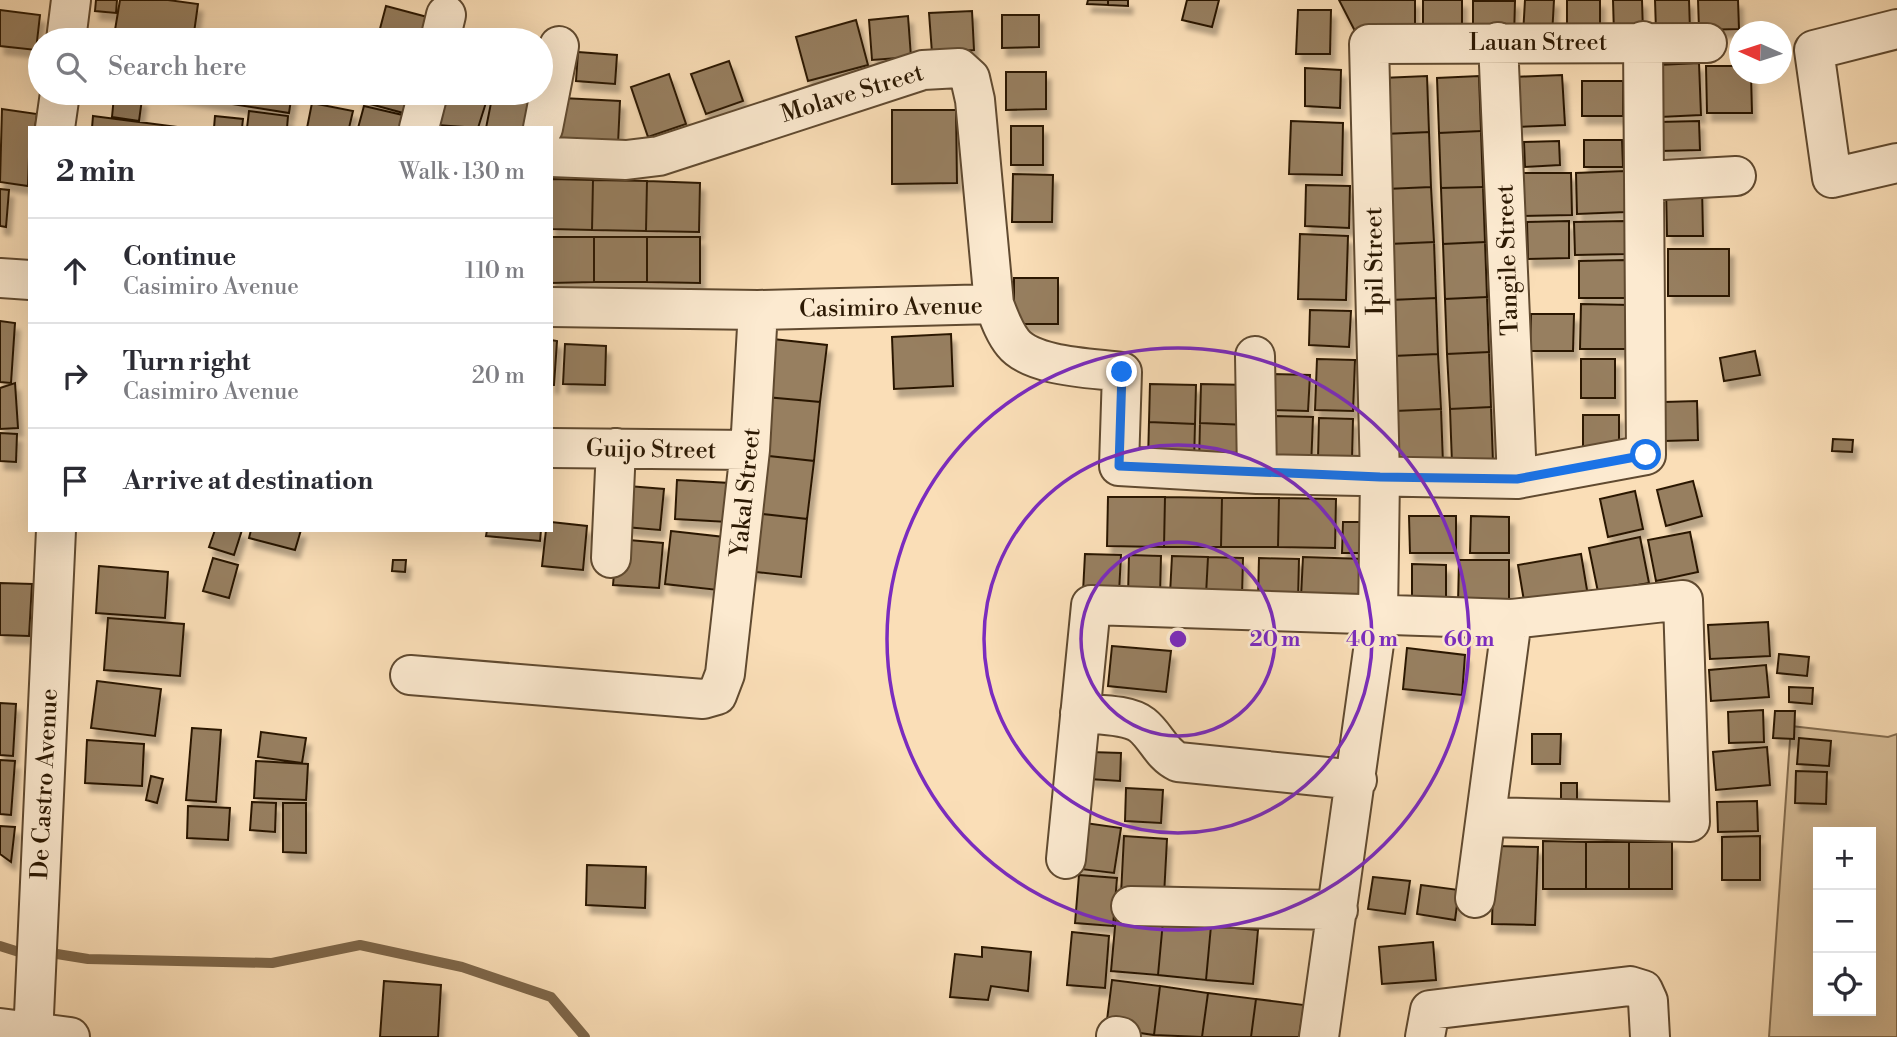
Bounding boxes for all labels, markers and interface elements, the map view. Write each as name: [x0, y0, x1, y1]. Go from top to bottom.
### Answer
north arrow: [1729, 21, 1792, 84]
search box: [28, 28, 553, 105]
street label: Lauan Street: [1469, 28, 1608, 58]
icon: search: [52, 48, 90, 86]
text: Search here: [108, 51, 247, 83]
street label: Molave Street: [777, 58, 928, 130]
text: 2 min: [56, 153, 135, 191]
text: Walk · 130 m: [399, 158, 525, 186]
street label: Tangile Street: [1490, 183, 1526, 336]
street label: Ipil Street: [1359, 206, 1391, 315]
text: Continue: [123, 241, 236, 273]
icon: ahead: [56, 252, 94, 290]
text: 110 m: [465, 257, 525, 285]
text: Casimiro Avenue: [123, 273, 299, 301]
street label: Casimiro Avenue: [799, 291, 983, 325]
text: Turn right: [123, 346, 251, 378]
route end: [1106, 356, 1137, 387]
icon: right: [56, 357, 94, 395]
text: 20 m: [472, 362, 525, 390]
text: Casimiro Avenue: [123, 378, 299, 406]
street label: Yakal Street: [724, 426, 768, 560]
street label: Guijo Street: [586, 434, 717, 466]
route start: [1630, 439, 1661, 470]
icon: arrive: [56, 462, 94, 500]
text: Arrive at destination: [123, 465, 373, 497]
centre of rings: [1166, 627, 1190, 651]
text: 20 m: [1250, 627, 1300, 653]
text: 40 m: [1346, 627, 1398, 653]
text: 60 m: [1444, 627, 1494, 653]
street label: De Castro Avenue: [25, 688, 65, 880]
map controls: [1813, 827, 1876, 1016]
button: +: [1813, 827, 1876, 890]
button: −: [1813, 890, 1876, 953]
button: locate: [1813, 953, 1876, 1016]

